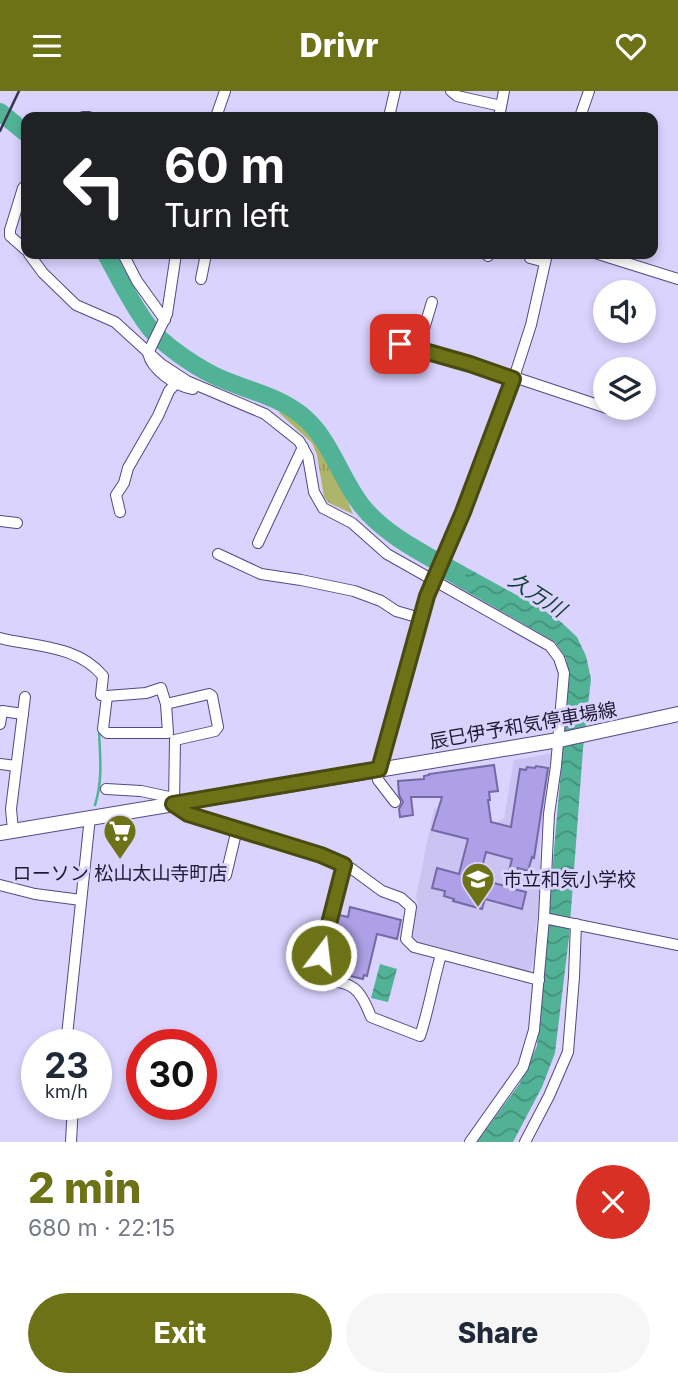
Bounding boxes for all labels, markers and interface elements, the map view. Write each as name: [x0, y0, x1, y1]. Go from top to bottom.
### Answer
text: Drivr: [300, 26, 378, 65]
icon: menu: [28, 27, 66, 65]
icon: heart: [612, 27, 650, 65]
text: 60 m: [164, 136, 285, 195]
icon: left: [49, 140, 140, 231]
text: Turn left: [164, 196, 289, 235]
map controls: [593, 280, 656, 420]
button: sound: [593, 280, 656, 343]
pin: [370, 314, 430, 374]
icon: arrive: [381, 325, 419, 363]
button: layers: [593, 357, 656, 420]
water label: 久万川: [504, 567, 572, 623]
street label: 辰巳伊予和気停車場線: [428, 698, 619, 753]
supermarket icon: ローソン 松山太山寺町店: [101, 812, 139, 861]
school or university icon: 市立和気小学校: [459, 860, 497, 909]
place label: ローソン 松山太山寺町店: [13, 862, 227, 885]
place label: 市立和気小学校: [503, 868, 636, 891]
position arrow: [284, 918, 358, 992]
speed limit sign: 30: [126, 1029, 217, 1120]
text: 23: [44, 1044, 89, 1086]
text: km/h: [45, 1081, 88, 1102]
text: 2 min: [28, 1162, 142, 1213]
button: close: [576, 1165, 650, 1239]
text: 680 m · 22:15: [28, 1214, 175, 1242]
button: Exit: [28, 1293, 332, 1373]
button: Share: [346, 1293, 650, 1373]

